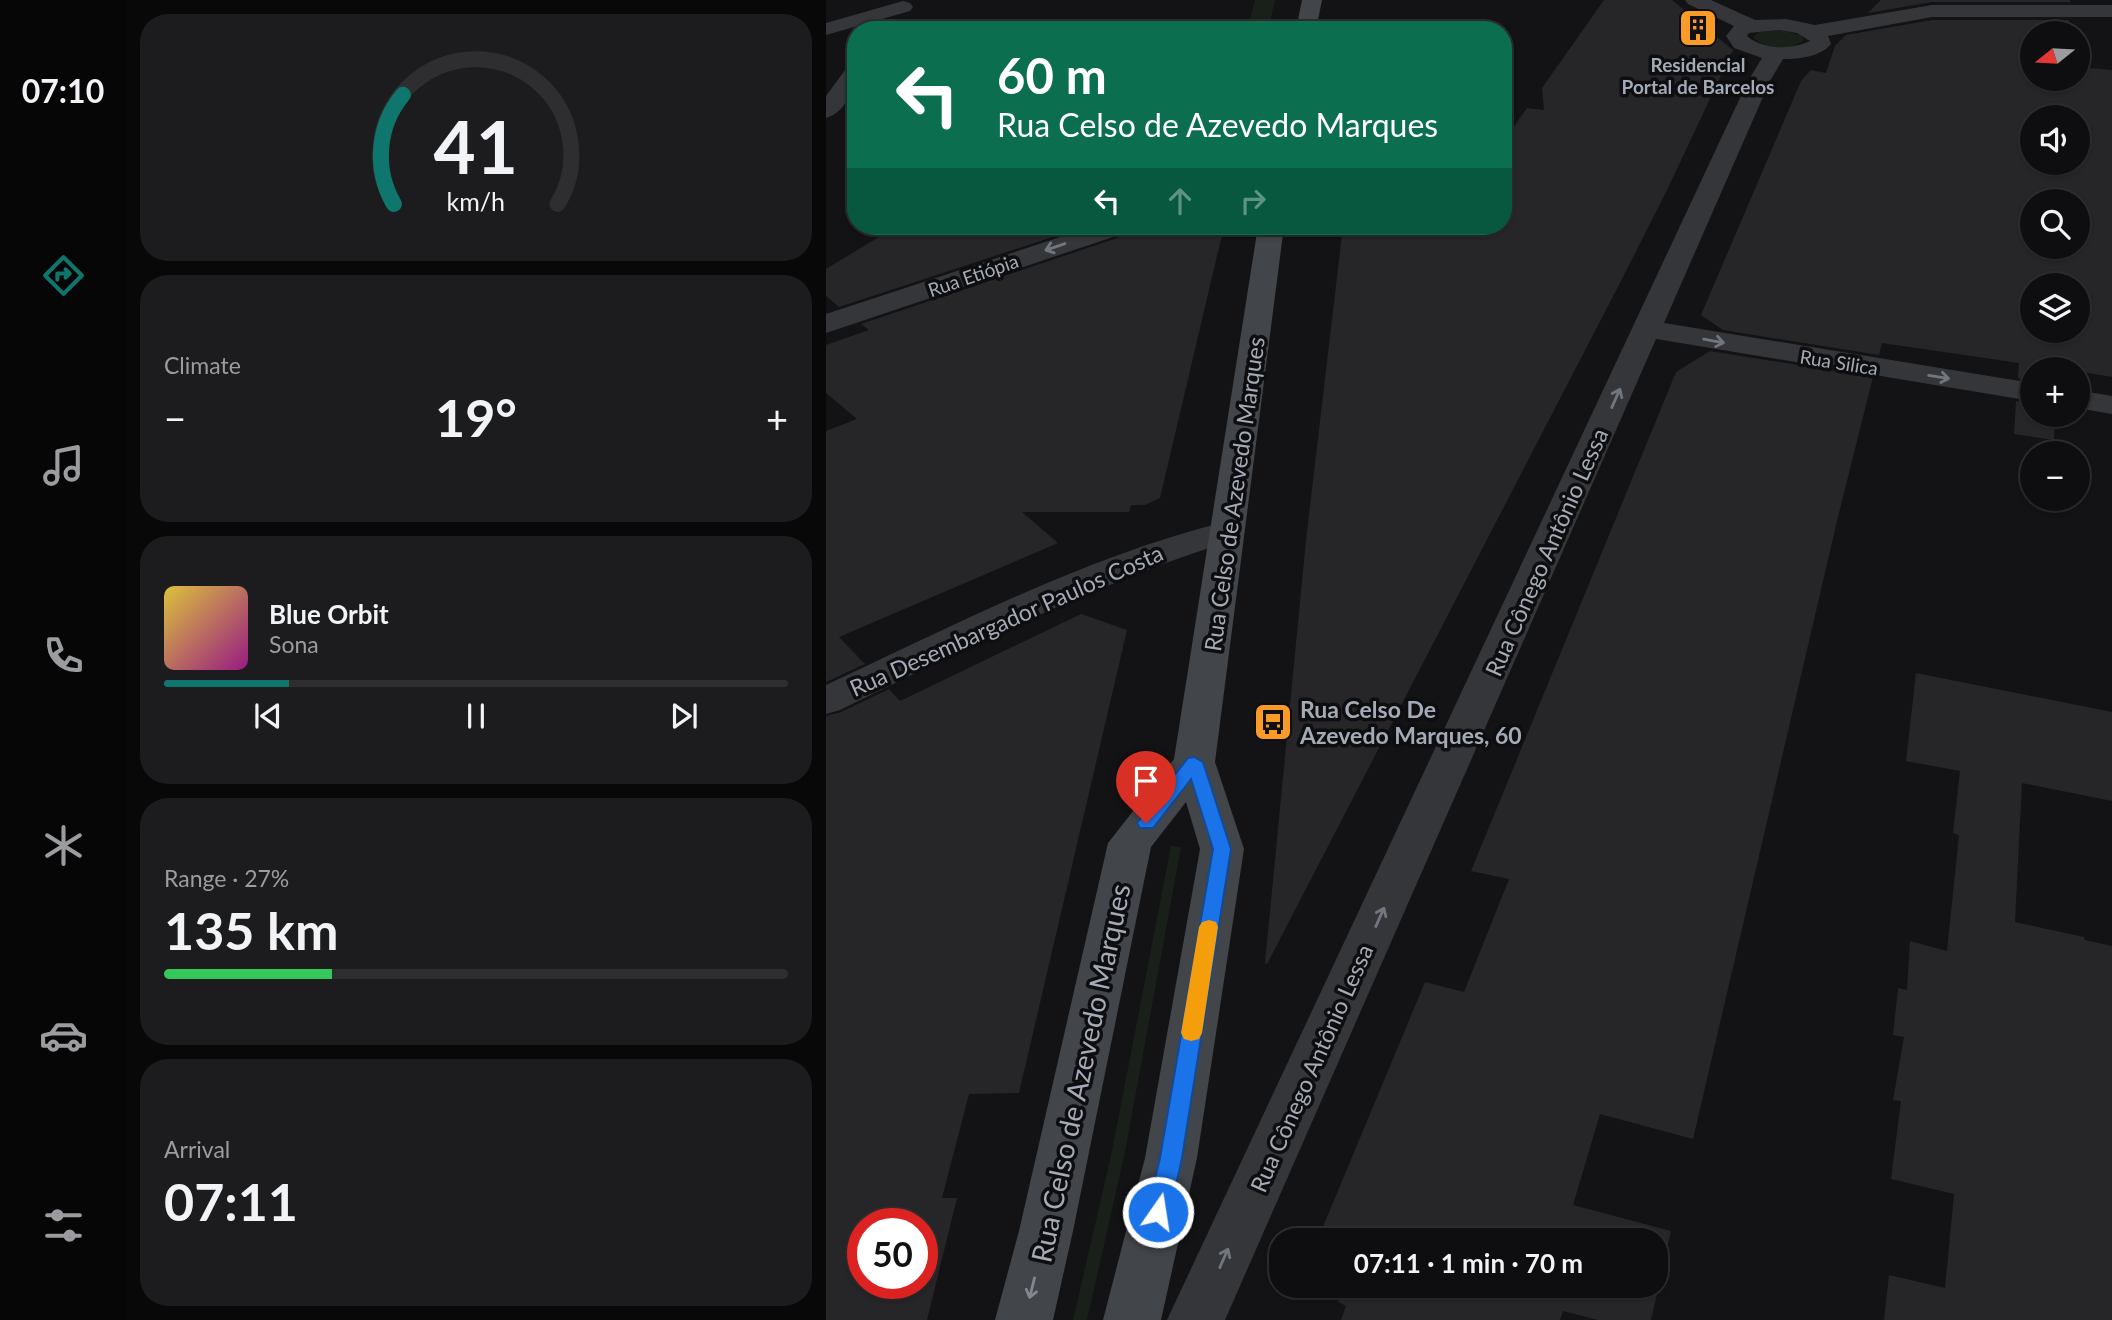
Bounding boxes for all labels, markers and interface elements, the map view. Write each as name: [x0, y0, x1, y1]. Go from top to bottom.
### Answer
building icon: Residencial Portal de Barcelos: [1677, 7, 1719, 49]
north arrow: [2020, 21, 2090, 91]
map controls: [2020, 21, 2090, 511]
text: 60 m: [997, 46, 1107, 104]
icon: left: [882, 49, 973, 140]
place label: Residencial Portal de Barcelos: [1622, 53, 1774, 98]
text: 07:10: [22, 71, 104, 110]
text: 41: [434, 102, 518, 190]
text: Rua Celso de Azevedo Marques: [997, 105, 1438, 144]
button: sound: [2020, 105, 2090, 175]
icon: left: [1088, 182, 1126, 220]
icon: ahead: [1161, 182, 1199, 220]
icon: right: [1234, 182, 1272, 220]
text: km/h: [447, 185, 505, 215]
button: search: [2020, 189, 2090, 259]
one-way arrow: [1044, 242, 1066, 255]
street label: Rua Etiópia: [925, 249, 1021, 301]
icon: directions: [39, 251, 88, 300]
button: layers: [2020, 273, 2090, 343]
street label: Rua Celso de Azevedo Marques: [1198, 335, 1270, 653]
one-way arrow: [1702, 335, 1725, 348]
street label: Rua Silica: [1798, 344, 1880, 380]
text: Climate: [164, 351, 241, 379]
button: +: [2020, 357, 2090, 427]
one-way arrow: [1927, 371, 1950, 384]
text: 19°: [435, 386, 517, 448]
one-way arrow: [1610, 388, 1623, 409]
text: −: [164, 395, 186, 441]
text: +: [766, 395, 788, 441]
street label: Rua Cônego Antônio Lessa: [1479, 424, 1613, 680]
icon: music: [39, 441, 88, 490]
button: −: [2020, 441, 2090, 511]
street label: Rua Desembargador Paulos Costa: [845, 538, 1167, 702]
text: Blue Orbit: [269, 598, 389, 630]
text: Sona: [269, 630, 319, 658]
icon: phone: [39, 631, 88, 680]
place label: Rua Celso De Azevedo Marques, 60: [1299, 695, 1522, 749]
icon: previous: [249, 697, 287, 735]
icon: pause: [457, 697, 495, 735]
icon: next: [665, 697, 703, 735]
bus stop icon: Rua Celso De Azevedo Marques, 60: [1252, 701, 1294, 743]
pin: [1116, 751, 1176, 823]
icon: arrive: [1127, 762, 1165, 800]
icon: climate: [39, 821, 88, 870]
text: Range · 27%: [164, 864, 289, 892]
street label: Rua Celso de Azevedo Marques: [1023, 881, 1137, 1265]
text: 135 km: [164, 899, 338, 961]
one-way arrow: [1373, 907, 1387, 928]
street label: Rua Cônego Antônio Lessa: [1244, 940, 1378, 1196]
icon: car: [39, 1011, 88, 1060]
text: Arrival: [164, 1135, 230, 1163]
text: 07:11: [164, 1170, 298, 1232]
position arrow: [1121, 1175, 1195, 1249]
icon: filters: [39, 1201, 88, 1250]
speed limit sign: 50: [847, 1208, 938, 1299]
text: 07:11 · 1 min · 70 m: [1354, 1247, 1583, 1279]
one-way arrow: [1218, 1248, 1232, 1269]
one-way arrow: [1025, 1276, 1038, 1299]

